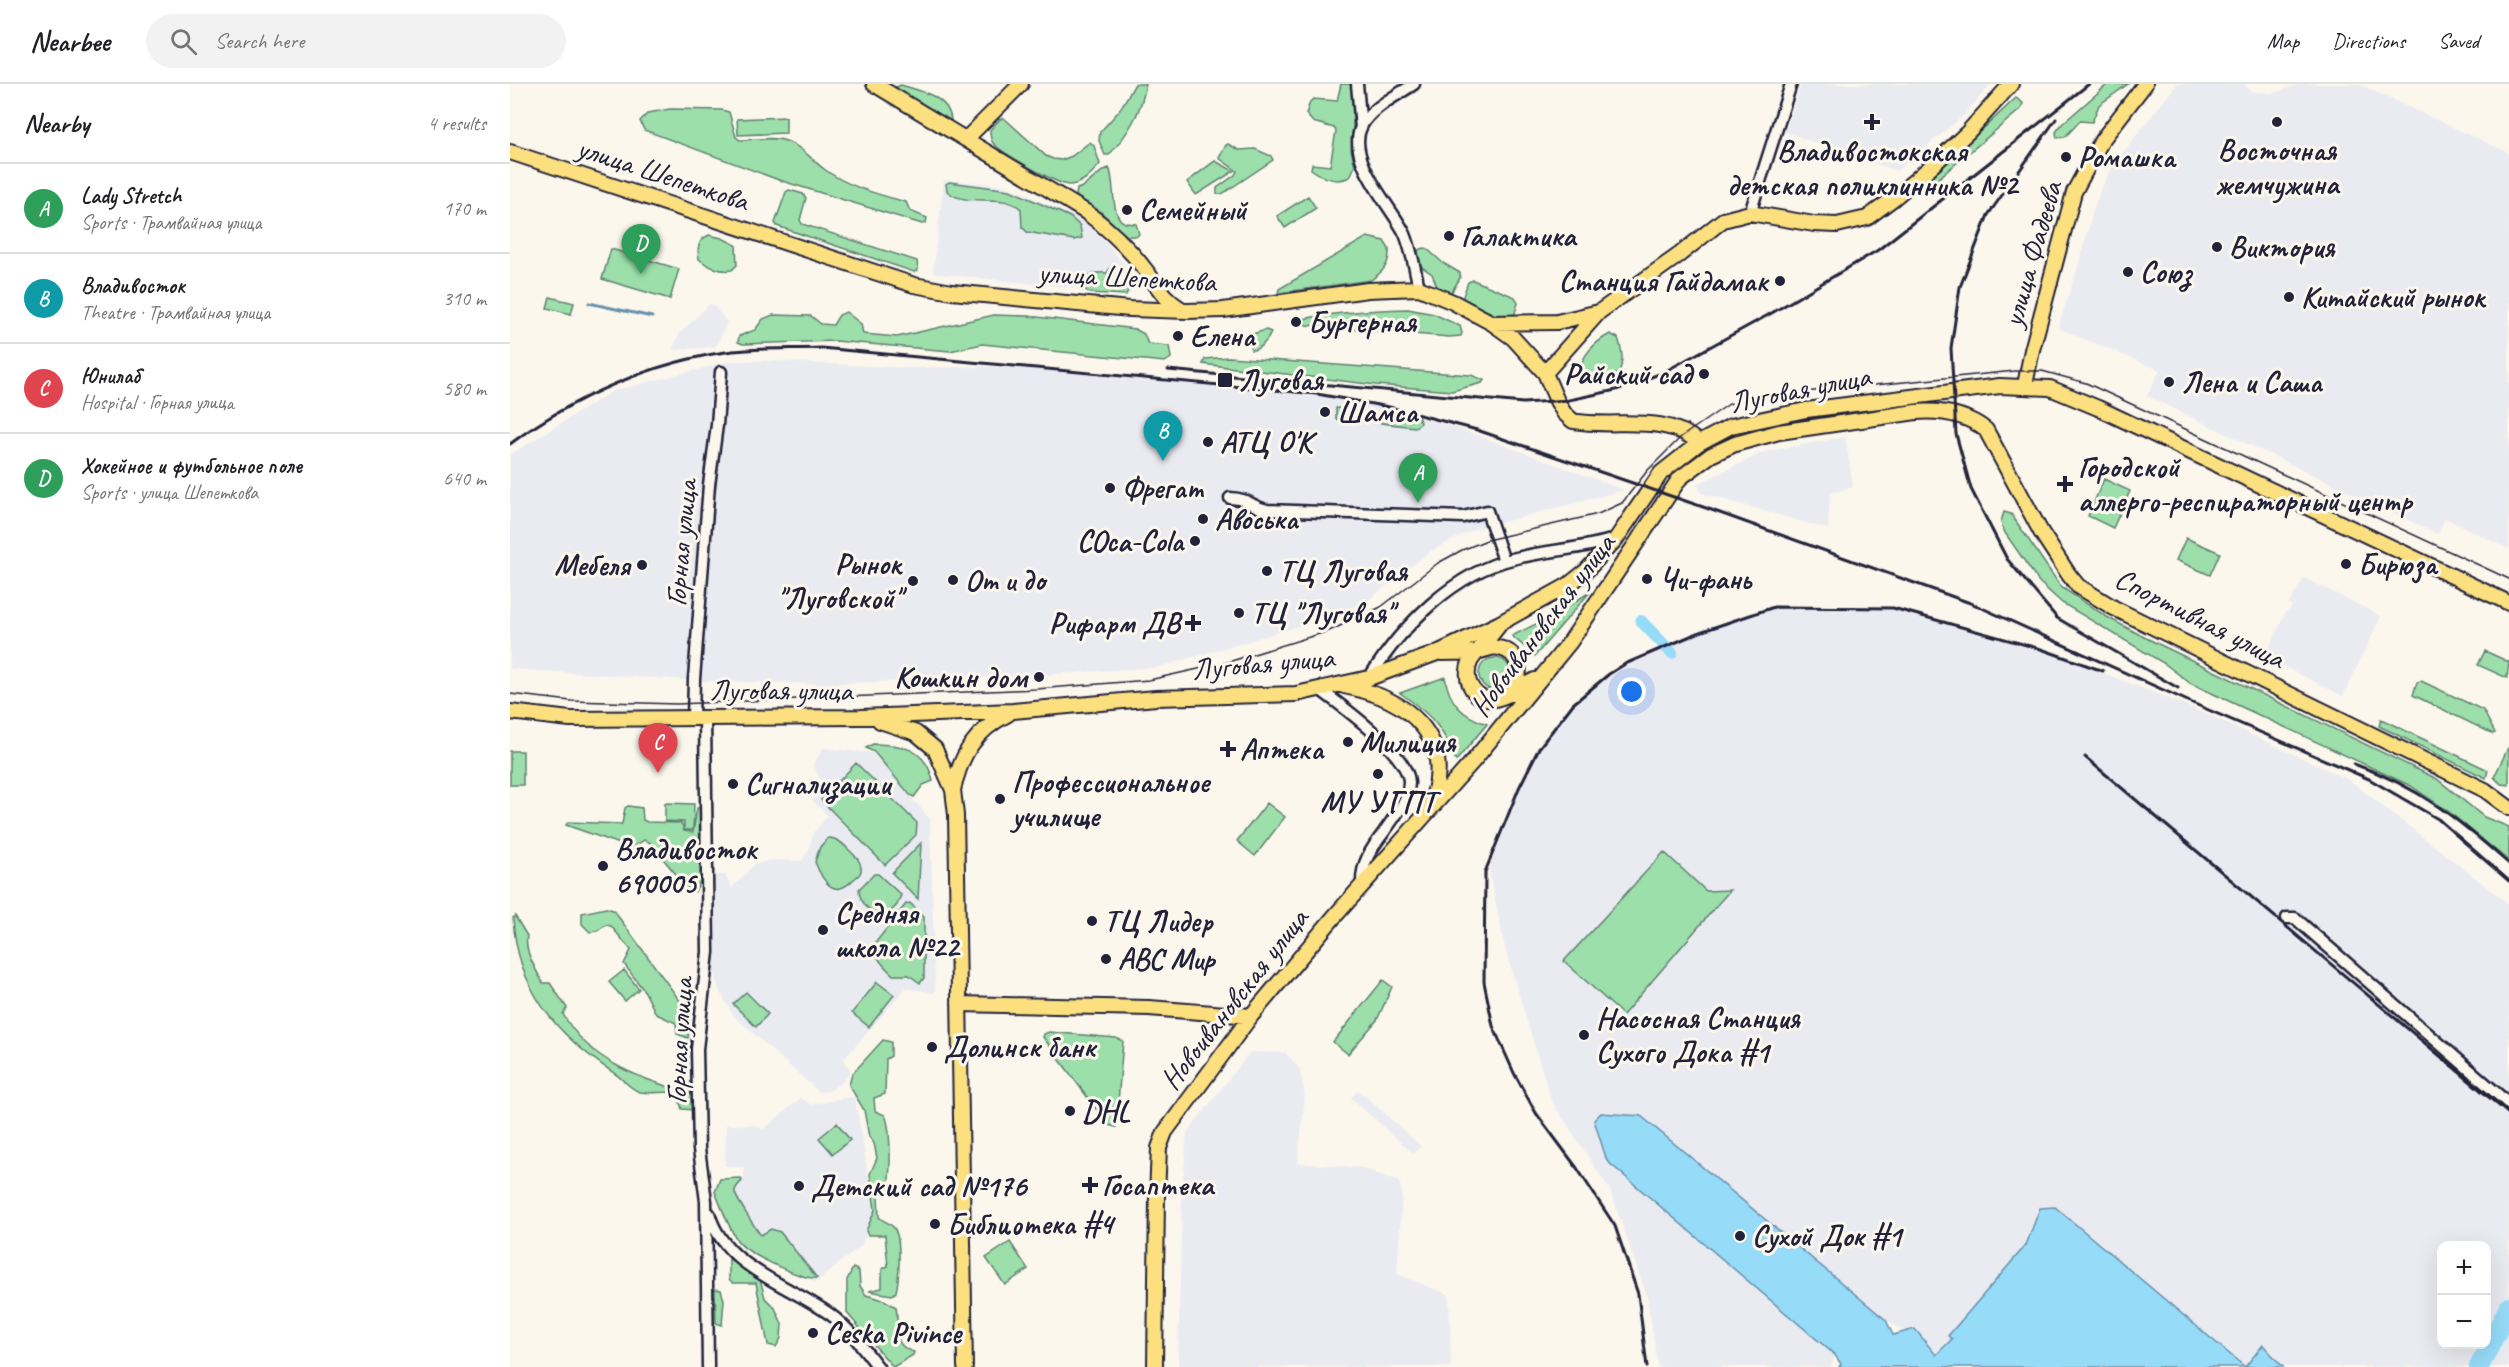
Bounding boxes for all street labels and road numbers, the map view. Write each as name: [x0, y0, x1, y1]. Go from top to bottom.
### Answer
street label: улица Шепеткова: [571, 128, 755, 220]
street label: улица Фадеева: [1993, 175, 2071, 333]
street label: улица Шепеткова: [1035, 253, 1219, 301]
street label: Луговая улица: [1726, 356, 1875, 421]
street label: Горная улица: [657, 475, 706, 608]
street label: Новоивановская улица: [1461, 524, 1624, 724]
street label: Спортивная улица: [2109, 559, 2293, 678]
street label: Луговая улица: [1190, 638, 1338, 688]
street label: Луговая улица: [710, 671, 854, 709]
street label: Новоивановская улица: [1151, 899, 1318, 1097]
street label: Горная улица: [657, 974, 701, 1105]

